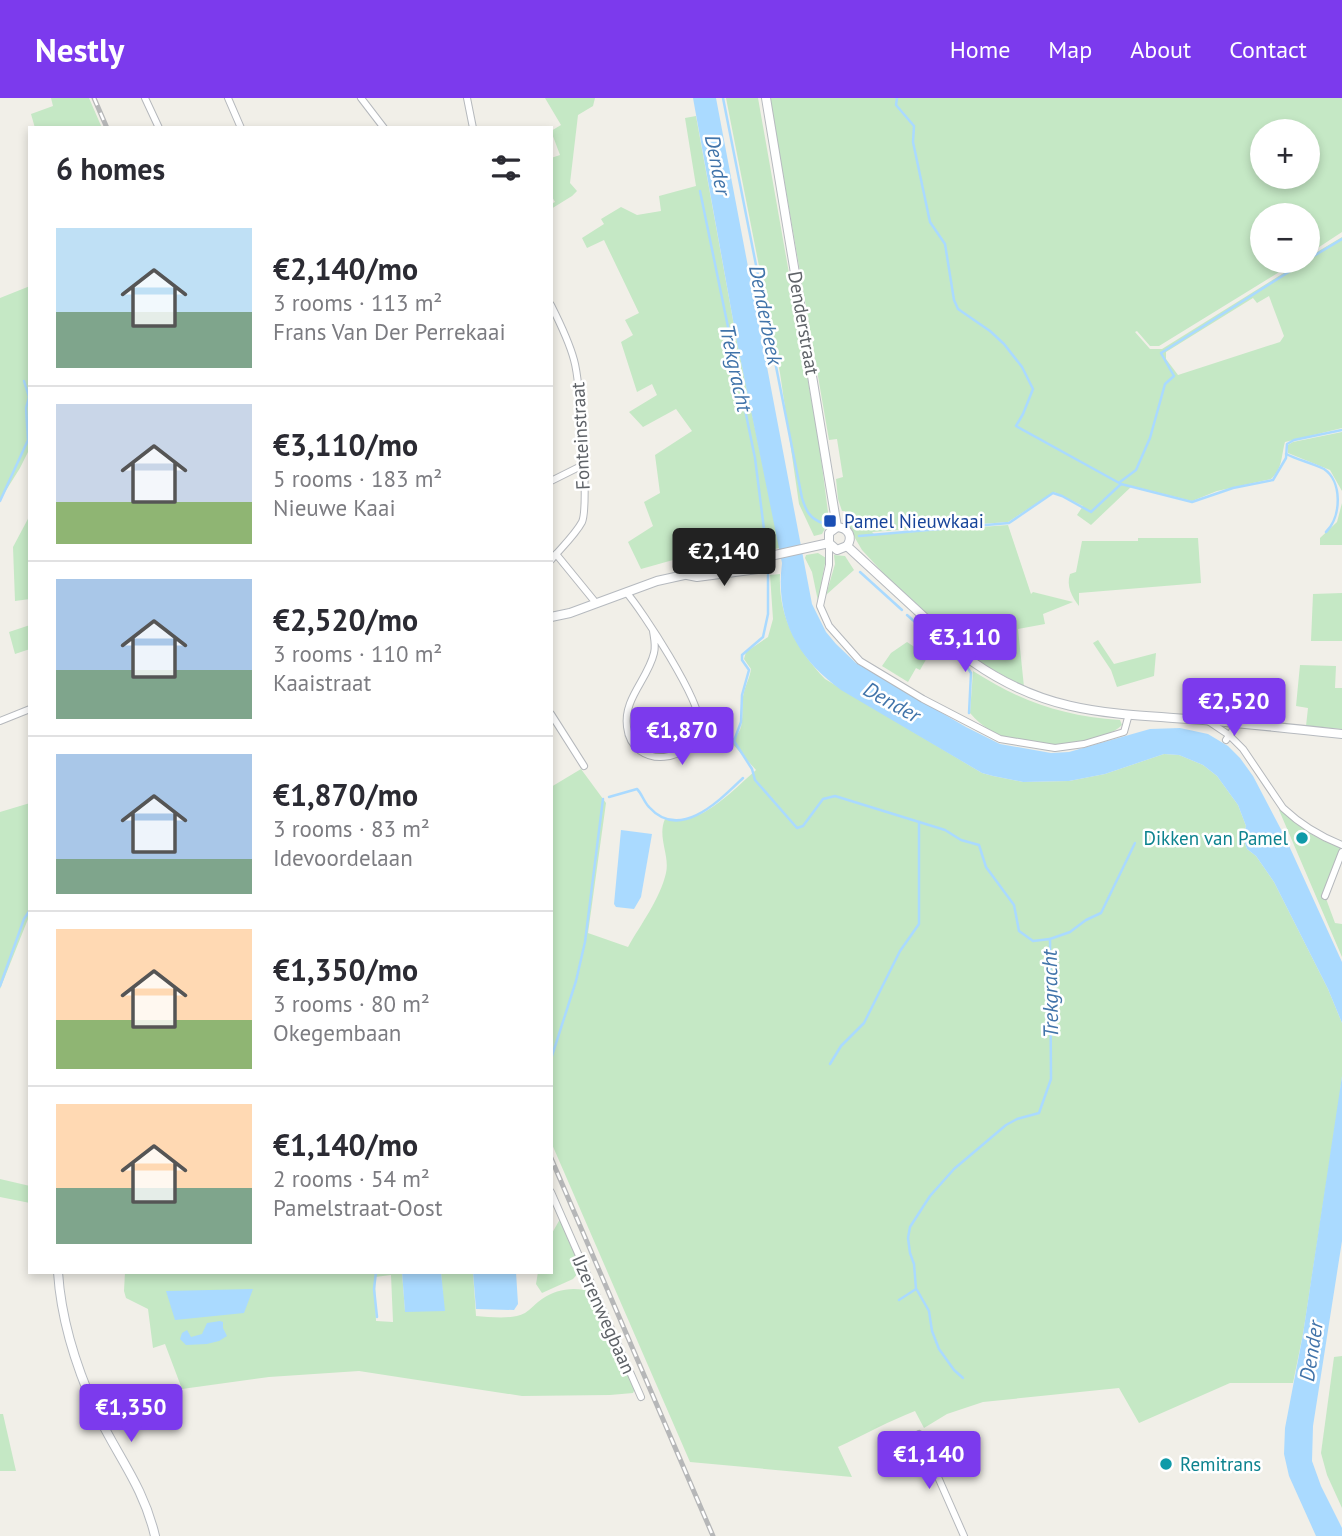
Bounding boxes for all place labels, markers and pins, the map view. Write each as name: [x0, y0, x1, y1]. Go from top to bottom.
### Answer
place label: Pamel Nieuwkaai: [844, 509, 984, 533]
marker: Pamel Nieuwkaai: [822, 513, 838, 529]
pin: €2,140: [667, 528, 781, 588]
pin: €3,110: [908, 614, 1022, 674]
pin: €2,520: [1177, 678, 1291, 738]
pin: €1,870: [625, 708, 739, 767]
place label: Dikken van Pamel: [1144, 826, 1288, 850]
marker: Dikken van Pamel: [1294, 830, 1310, 846]
pin: €1,350: [74, 1384, 188, 1444]
pin: €1,140: [872, 1432, 986, 1491]
place label: Remitrans: [1180, 1452, 1261, 1476]
marker: Remitrans: [1158, 1456, 1174, 1472]

